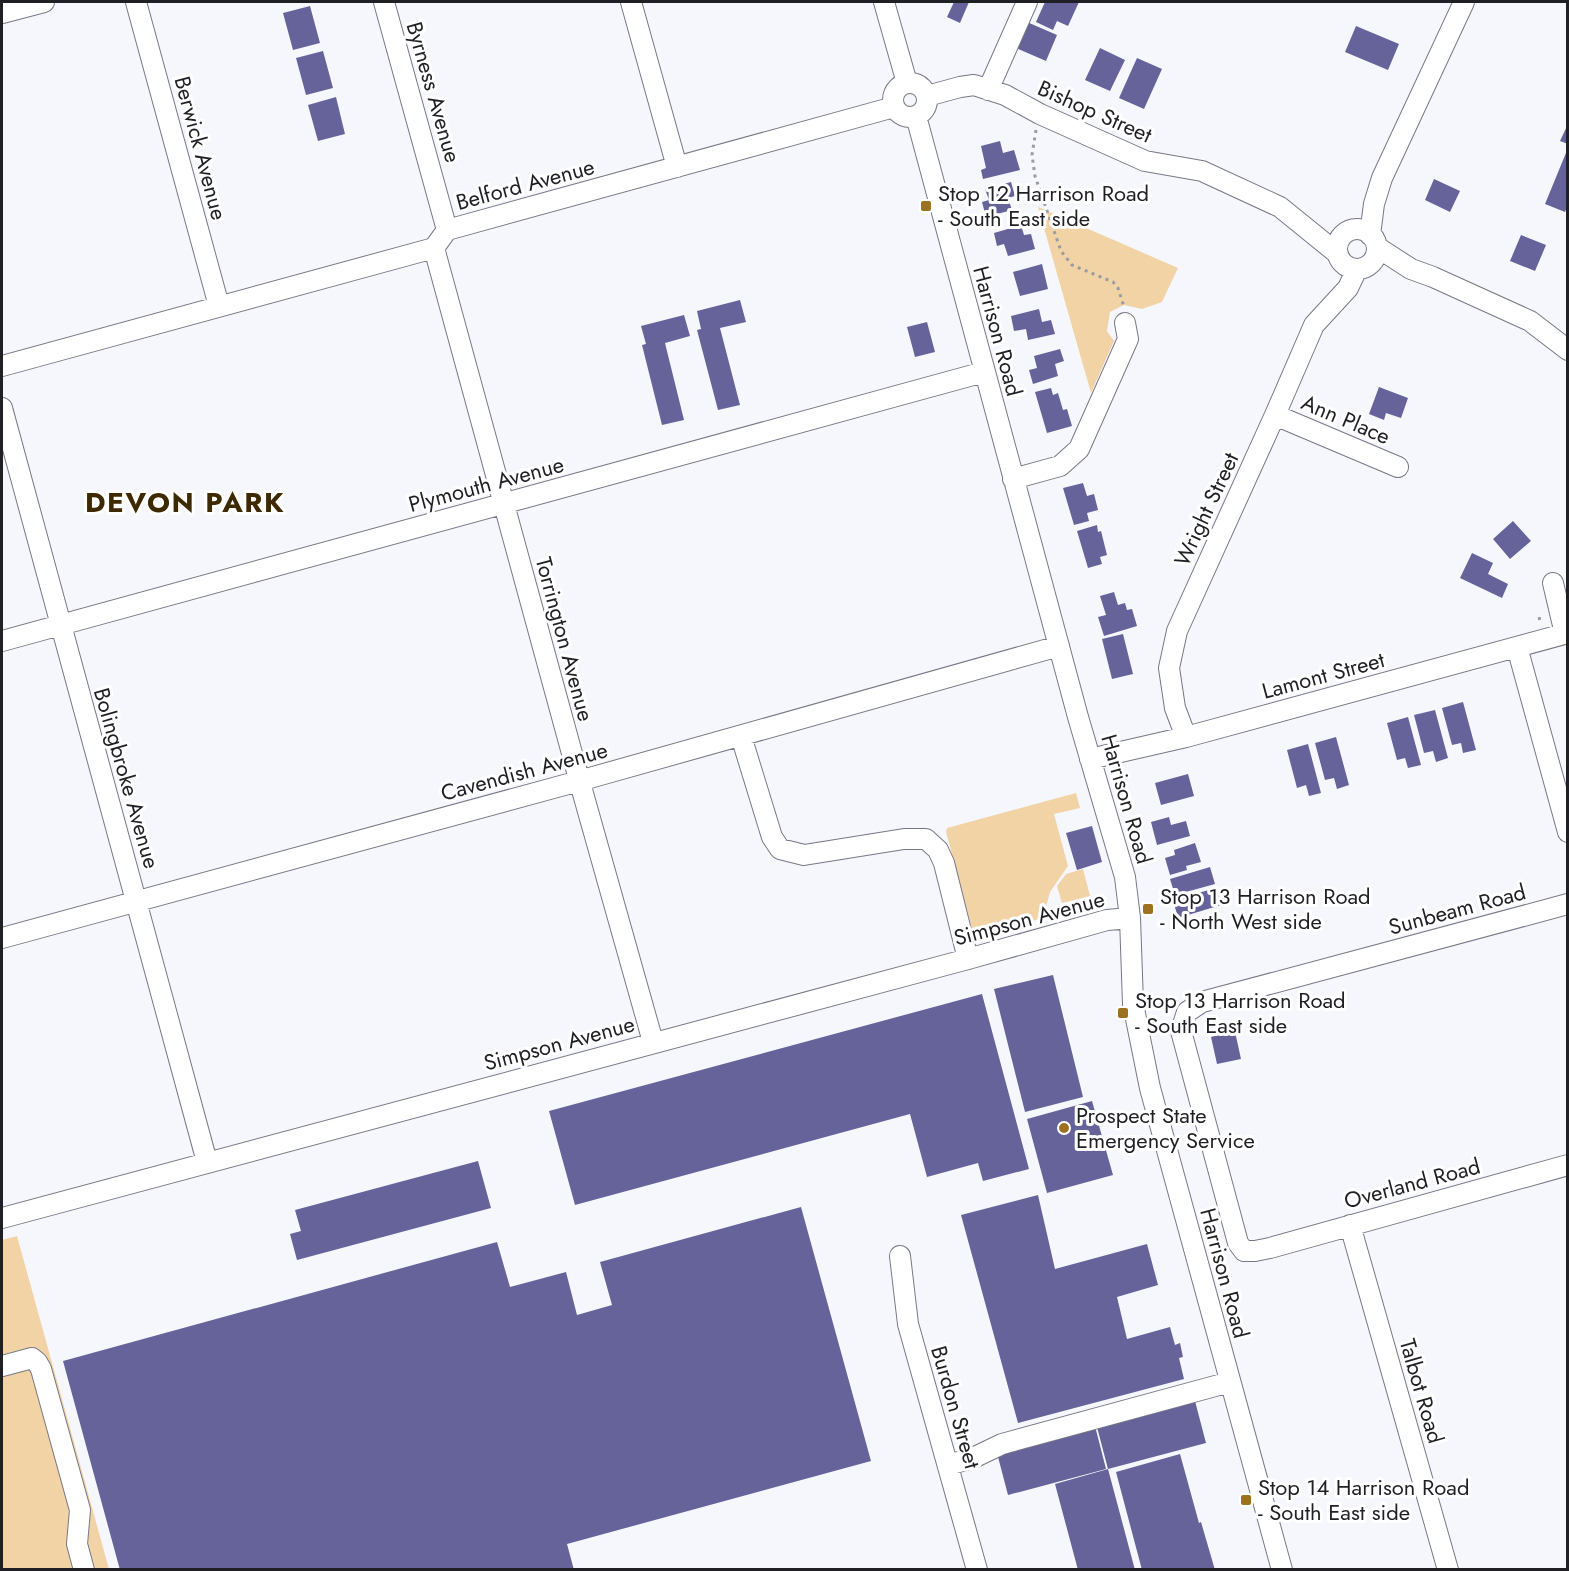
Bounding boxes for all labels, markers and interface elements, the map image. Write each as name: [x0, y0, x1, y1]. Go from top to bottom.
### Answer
street label: Byrness Avenue: [399, 18, 469, 166]
street label: Berwick Avenue: [166, 72, 236, 224]
street label: Bishop Street: [1033, 72, 1158, 151]
street label: Belford Avenue: [452, 150, 598, 218]
place label: Stop 12 Harrison Road - South East side: [938, 177, 1149, 234]
marker: Stop 12 Harrison Road - South East side: [919, 199, 933, 213]
street label: Harrison Road: [965, 262, 1031, 400]
street label: Ann Place: [1297, 386, 1395, 452]
street label: Wright Street: [1166, 446, 1247, 571]
street label: Plymouth Avenue: [405, 448, 567, 520]
district label: DEVON PARK: [85, 482, 285, 523]
street label: Torrington Avenue: [528, 553, 602, 725]
street label: Lamont Street: [1258, 643, 1388, 707]
street label: Bolingbroke Avenue: [86, 684, 168, 872]
street label: Harrison Road: [1093, 730, 1161, 868]
street label: Cavendish Avenue: [437, 733, 611, 809]
street label: Sunbeam Road: [1385, 875, 1529, 943]
place label: Stop 13 Harrison Road - North West side: [1160, 880, 1371, 937]
street label: Simpson Avenue: [950, 882, 1108, 954]
marker: Stop 13 Harrison Road - North West side: [1141, 902, 1155, 916]
place label: Stop 13 Harrison Road - South East side: [1135, 984, 1346, 1041]
marker: Stop 13 Harrison Road - South East side: [1116, 1006, 1130, 1020]
street label: Simpson Avenue: [480, 1007, 638, 1079]
place label: Prospect State Emergency Service: [1076, 1099, 1255, 1156]
marker: Prospect State Emergency Service: [1057, 1121, 1071, 1135]
street label: Overland Road: [1340, 1149, 1484, 1217]
street label: Harrison Road: [1192, 1204, 1258, 1342]
street label: Talbot Road: [1392, 1335, 1452, 1447]
street label: Burdon Street: [923, 1342, 989, 1473]
place label: Stop 14 Harrison Road - South East side: [1258, 1471, 1469, 1528]
marker: Stop 14 Harrison Road - South East side: [1239, 1493, 1253, 1507]

